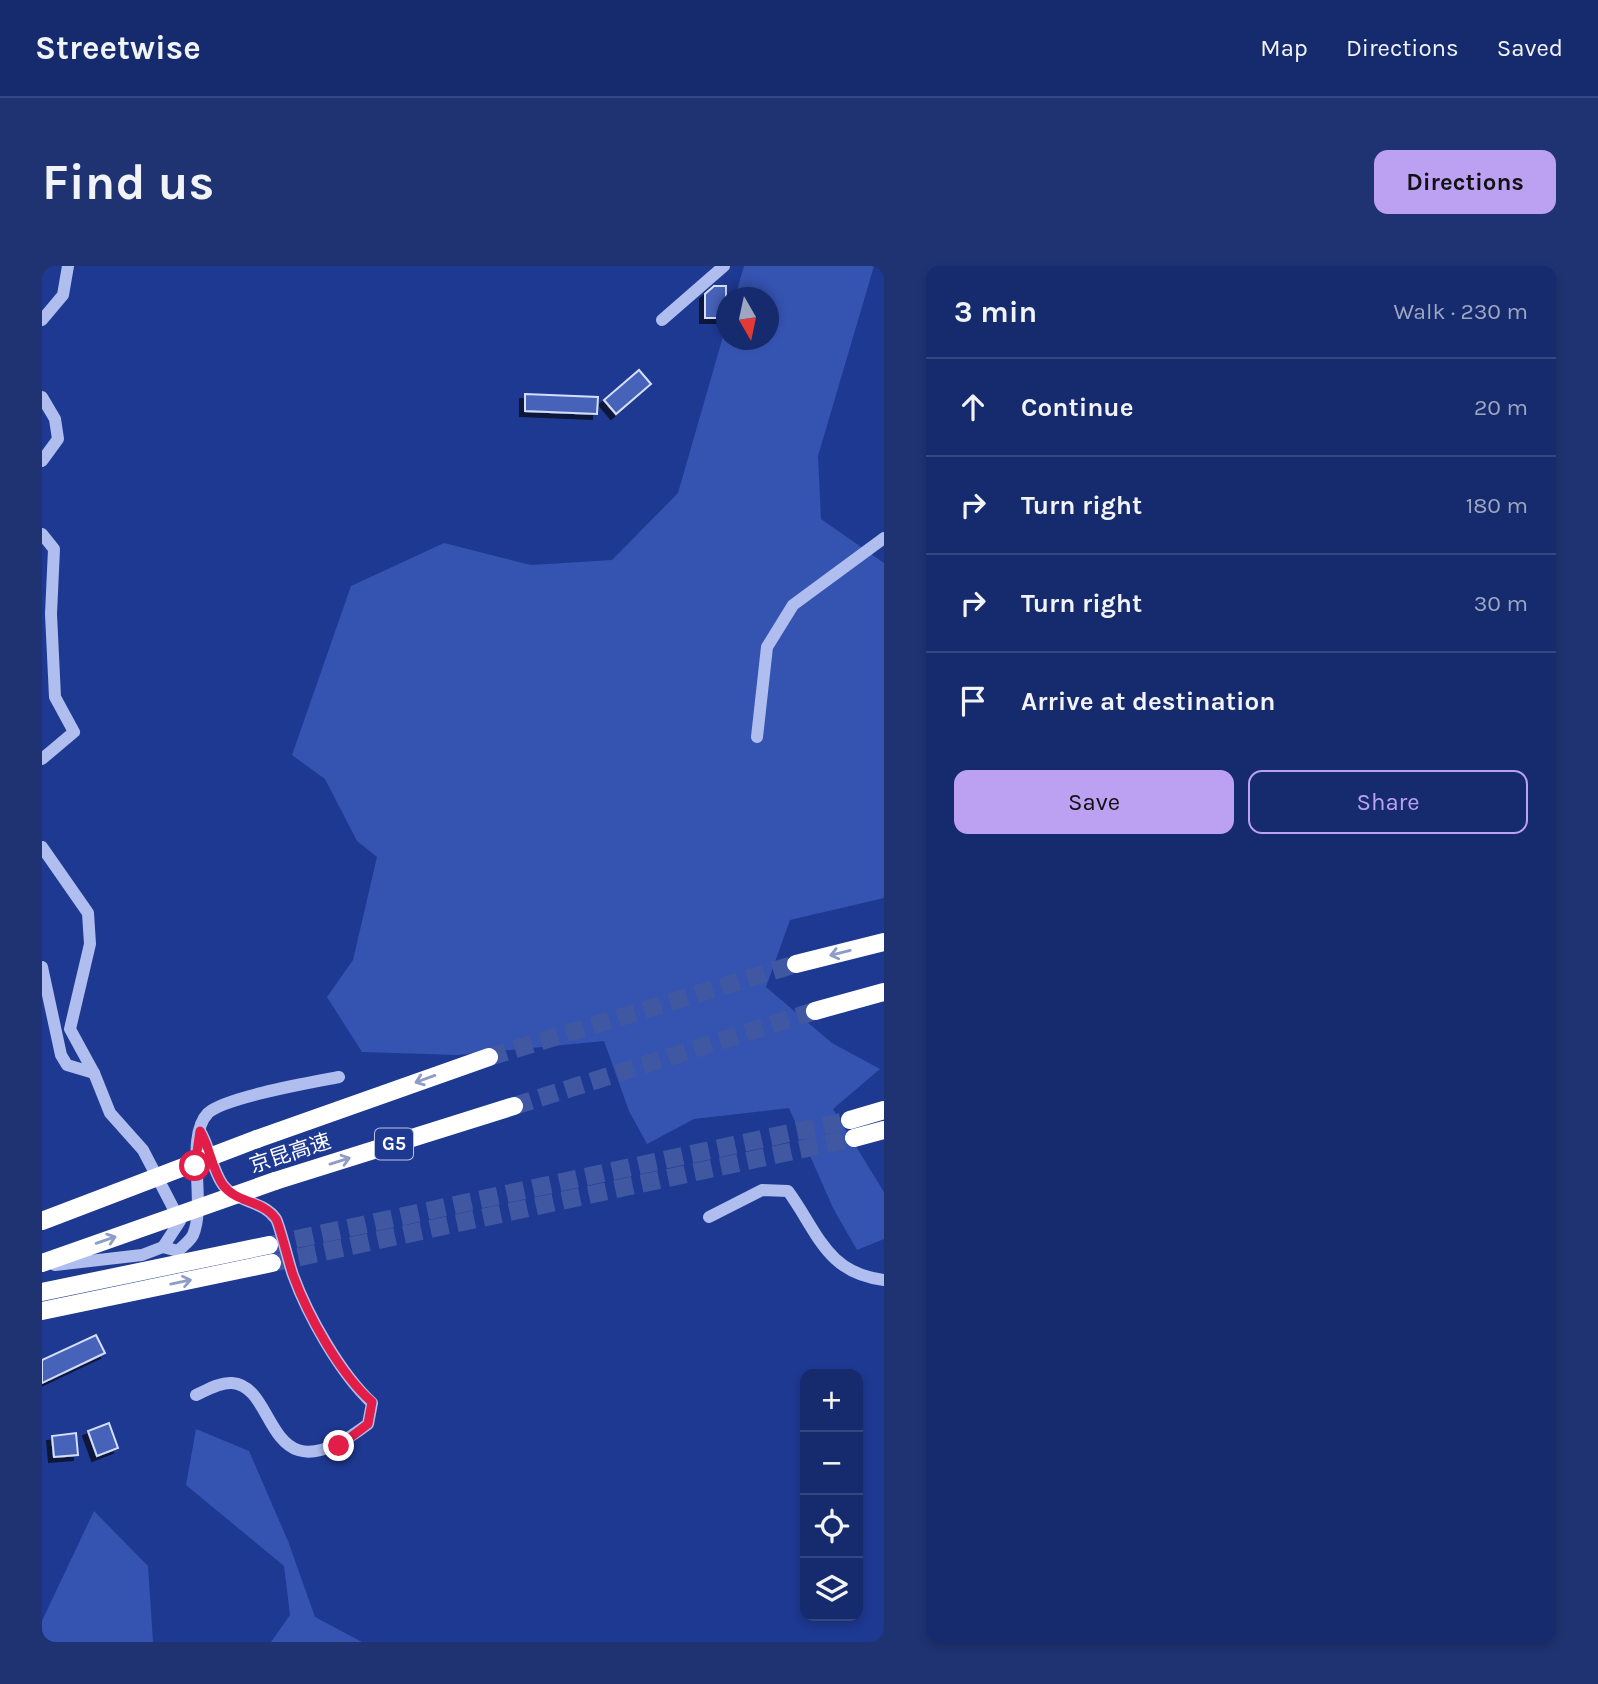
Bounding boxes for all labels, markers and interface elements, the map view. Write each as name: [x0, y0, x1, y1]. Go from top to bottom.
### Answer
text: Streetwise: [35, 29, 201, 67]
text: Map: [1260, 34, 1308, 62]
text: Directions: [1346, 34, 1459, 62]
text: Saved: [1497, 34, 1563, 62]
button: Directions: [1374, 150, 1556, 214]
text: Find us: [42, 154, 214, 211]
north arrow: [716, 287, 779, 350]
text: 3 min: [954, 294, 1037, 330]
text: Walk · 230 m: [1394, 298, 1528, 325]
icon: ahead: [954, 388, 992, 426]
text: Continue: [1021, 392, 1133, 423]
text: 20 m: [1474, 394, 1528, 421]
icon: right: [954, 486, 992, 524]
text: Turn right: [1021, 490, 1142, 521]
text: 180 m: [1466, 492, 1528, 519]
icon: right: [954, 584, 992, 622]
text: Turn right: [1021, 588, 1142, 619]
text: 30 m: [1474, 590, 1528, 617]
icon: arrive: [954, 682, 992, 720]
text: Arrive at destination: [1021, 686, 1275, 717]
button: Save: [954, 770, 1234, 834]
button: Share: [1248, 770, 1528, 834]
one-way arrow: [829, 947, 852, 960]
one-way arrow: [414, 1074, 436, 1087]
road number: G5: [375, 1128, 413, 1160]
street label: 京昆高速: [246, 1129, 334, 1177]
route start: [179, 1150, 210, 1181]
one-way arrow: [328, 1153, 350, 1166]
one-way arrow: [95, 1233, 117, 1246]
one-way arrow: [169, 1275, 192, 1288]
map controls: [800, 1369, 863, 1621]
button: +: [800, 1369, 863, 1432]
route end: [323, 1430, 354, 1461]
button: −: [800, 1432, 863, 1495]
button: locate: [800, 1495, 863, 1558]
button: layers: [800, 1558, 863, 1621]

